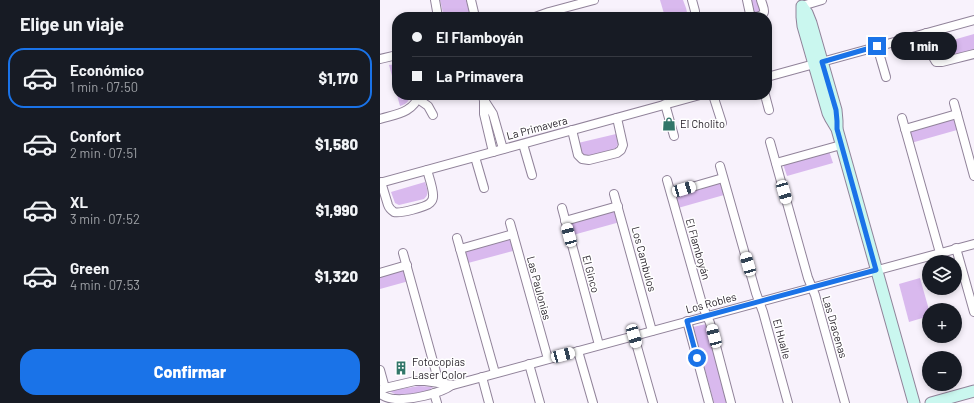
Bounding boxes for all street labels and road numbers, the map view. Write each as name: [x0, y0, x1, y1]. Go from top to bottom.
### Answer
street label: La Primavera: [505, 113, 569, 142]
street label: El Flamboyán: [684, 217, 713, 281]
street label: Los Cambulos: [630, 225, 659, 293]
street label: El Ginco: [580, 254, 603, 294]
street label: Las Paulonias: [525, 255, 554, 321]
street label: Los Robles: [684, 290, 738, 316]
street label: Las Dracenas: [820, 294, 851, 359]
street label: El Hualle: [771, 317, 794, 360]

